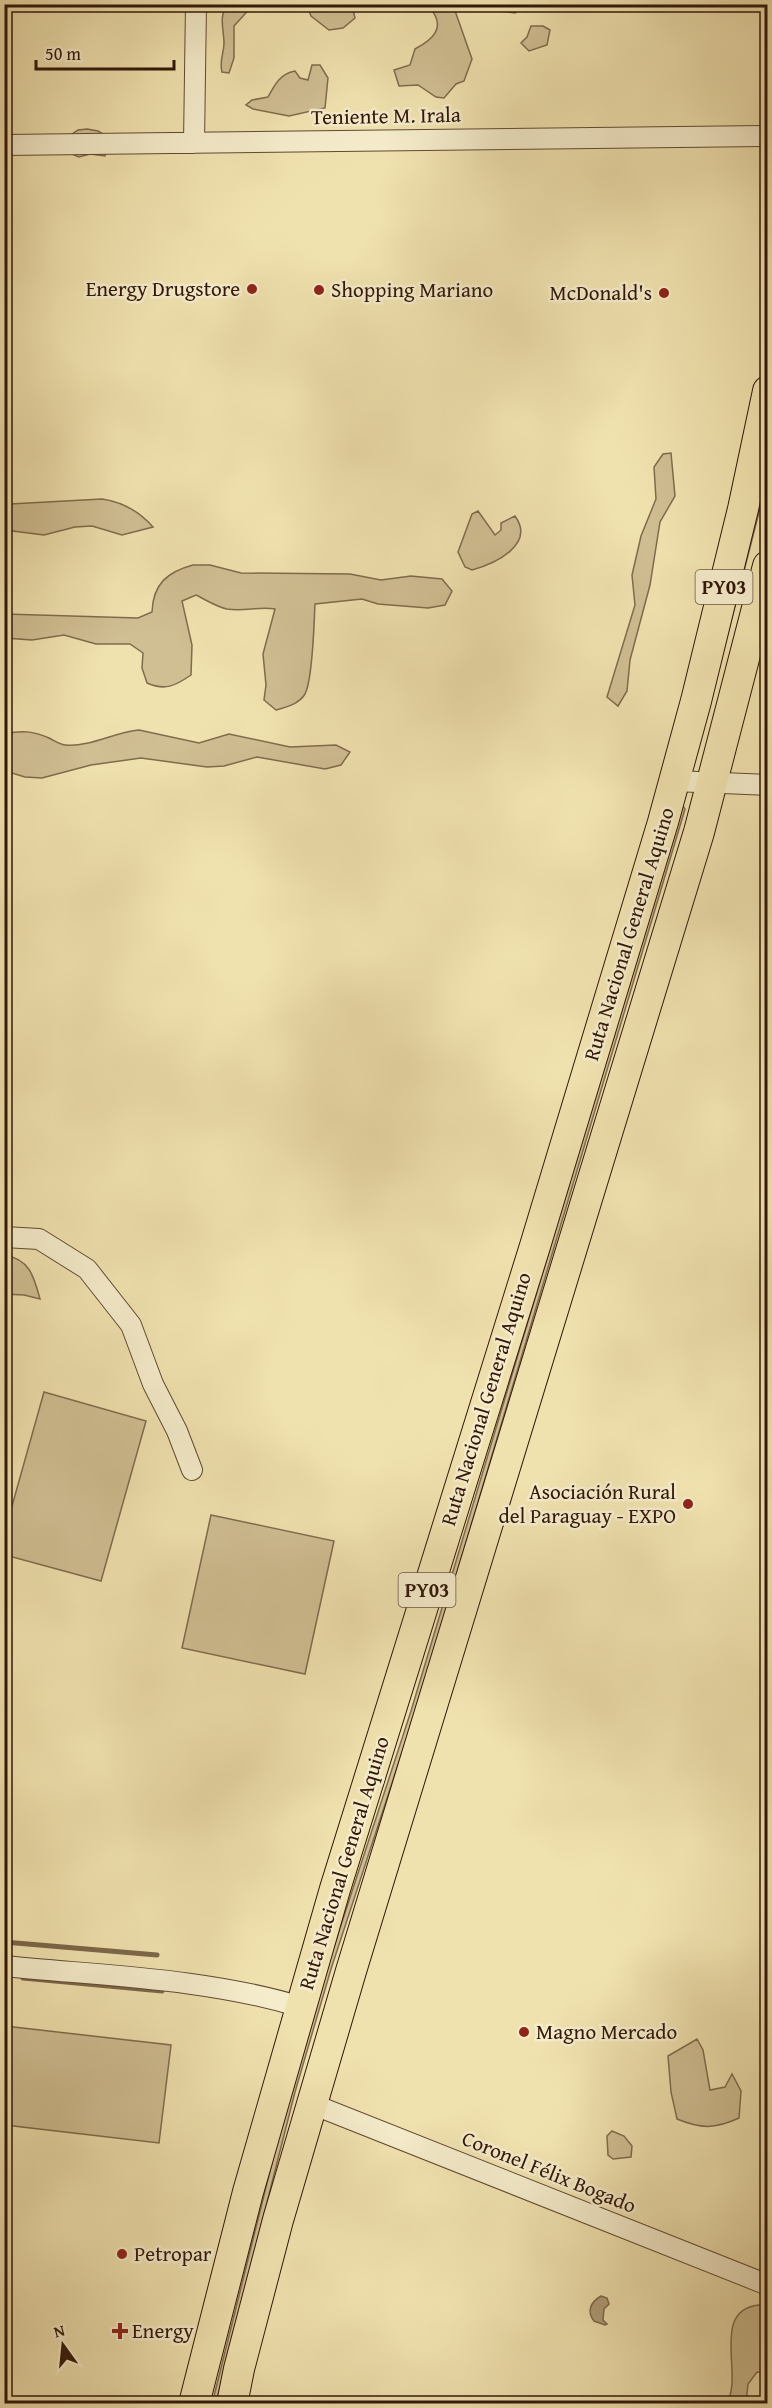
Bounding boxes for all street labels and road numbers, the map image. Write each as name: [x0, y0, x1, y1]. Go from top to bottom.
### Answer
street label: Teniente M. Irala: [311, 99, 461, 132]
road number: PY03: [696, 570, 752, 604]
street label: Ruta Nacional General Aquino: [575, 803, 682, 1064]
street label: Ruta Nacional General Aquino: [432, 1268, 539, 1529]
road number: PY03: [398, 1573, 456, 1607]
street label: Ruta Nacional General Aquino: [290, 1732, 397, 1993]
street label: Coronel Félix Bogado: [457, 2122, 641, 2221]

